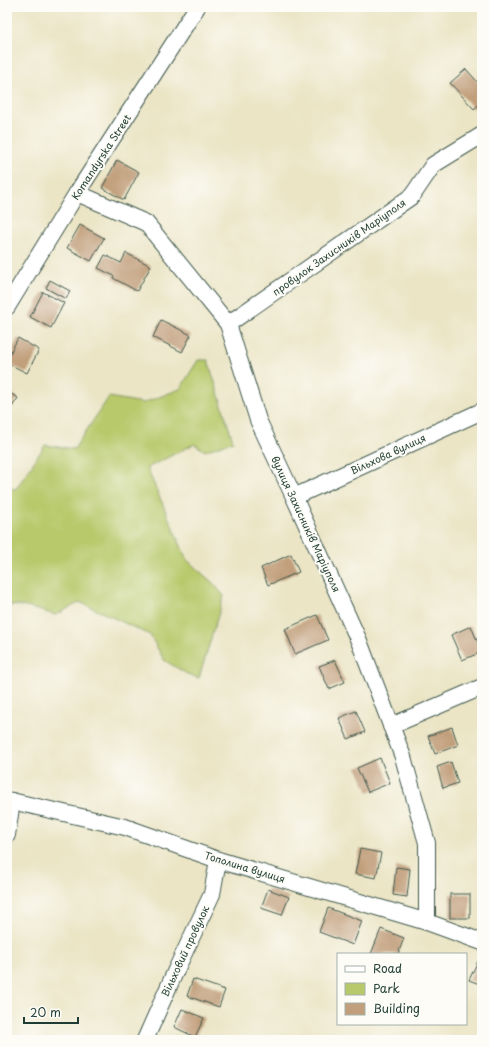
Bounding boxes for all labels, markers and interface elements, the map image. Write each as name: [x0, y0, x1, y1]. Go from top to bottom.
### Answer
street label: Komandyrska Street: [67, 111, 135, 203]
street label: провулок Захисників Маріуполя: [269, 195, 409, 299]
street label: Вільхова вулиця: [348, 430, 428, 478]
street label: вулиця Захисників Маріуполя: [268, 453, 345, 594]
street label: Тополина вулиця: [203, 847, 287, 886]
street label: Вільховий провулок: [157, 903, 213, 999]
legend: [337, 953, 467, 1025]
text: Road: [373, 959, 402, 977]
text: Park: [373, 979, 400, 997]
scale bar: [24, 999, 78, 1025]
text: Building: [373, 999, 420, 1017]
text: 20 m: [30, 1003, 61, 1021]

